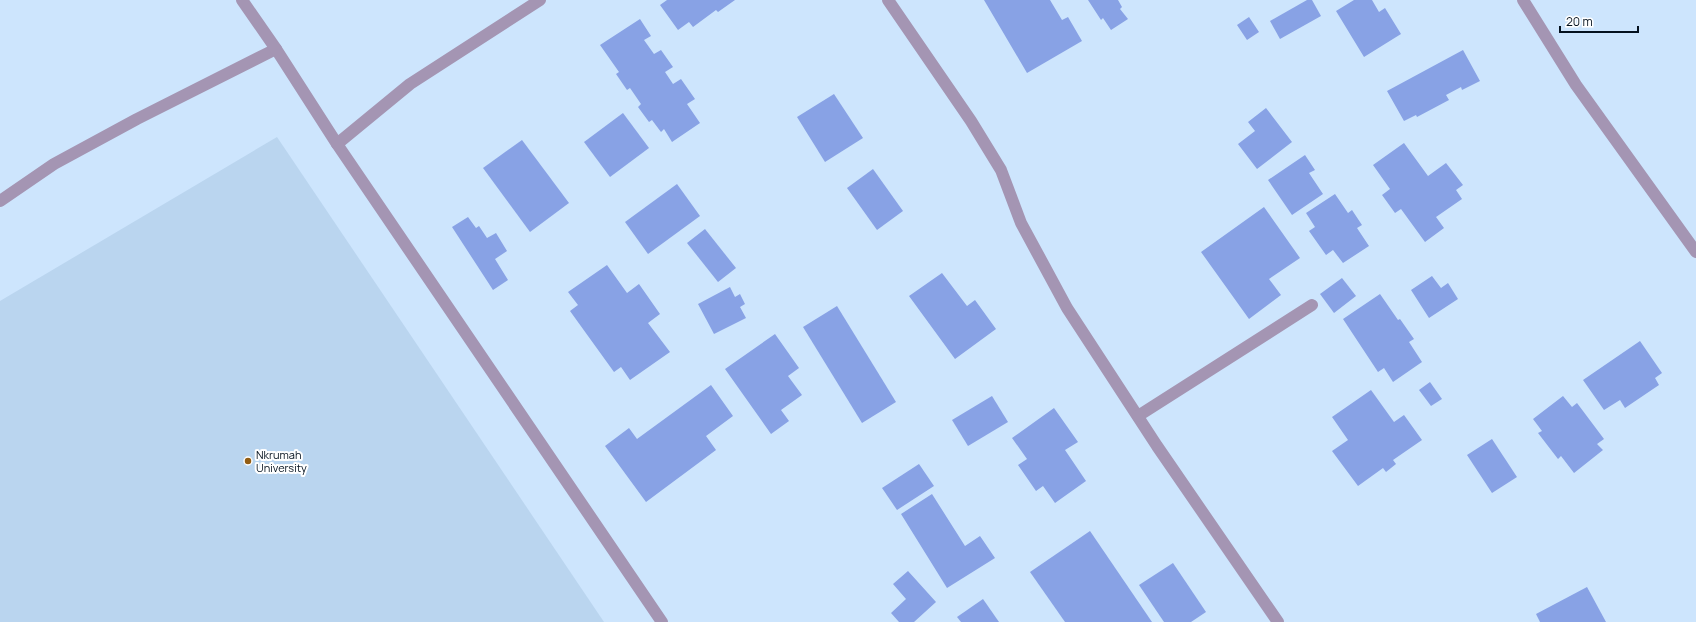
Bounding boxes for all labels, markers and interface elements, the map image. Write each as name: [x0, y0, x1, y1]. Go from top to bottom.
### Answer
scale bar: [1560, 8, 1638, 34]
text: 20 m: [1566, 13, 1593, 30]
place label: Nkrumah University: [256, 447, 307, 475]
marker: Nkrumah University: [243, 456, 253, 466]

